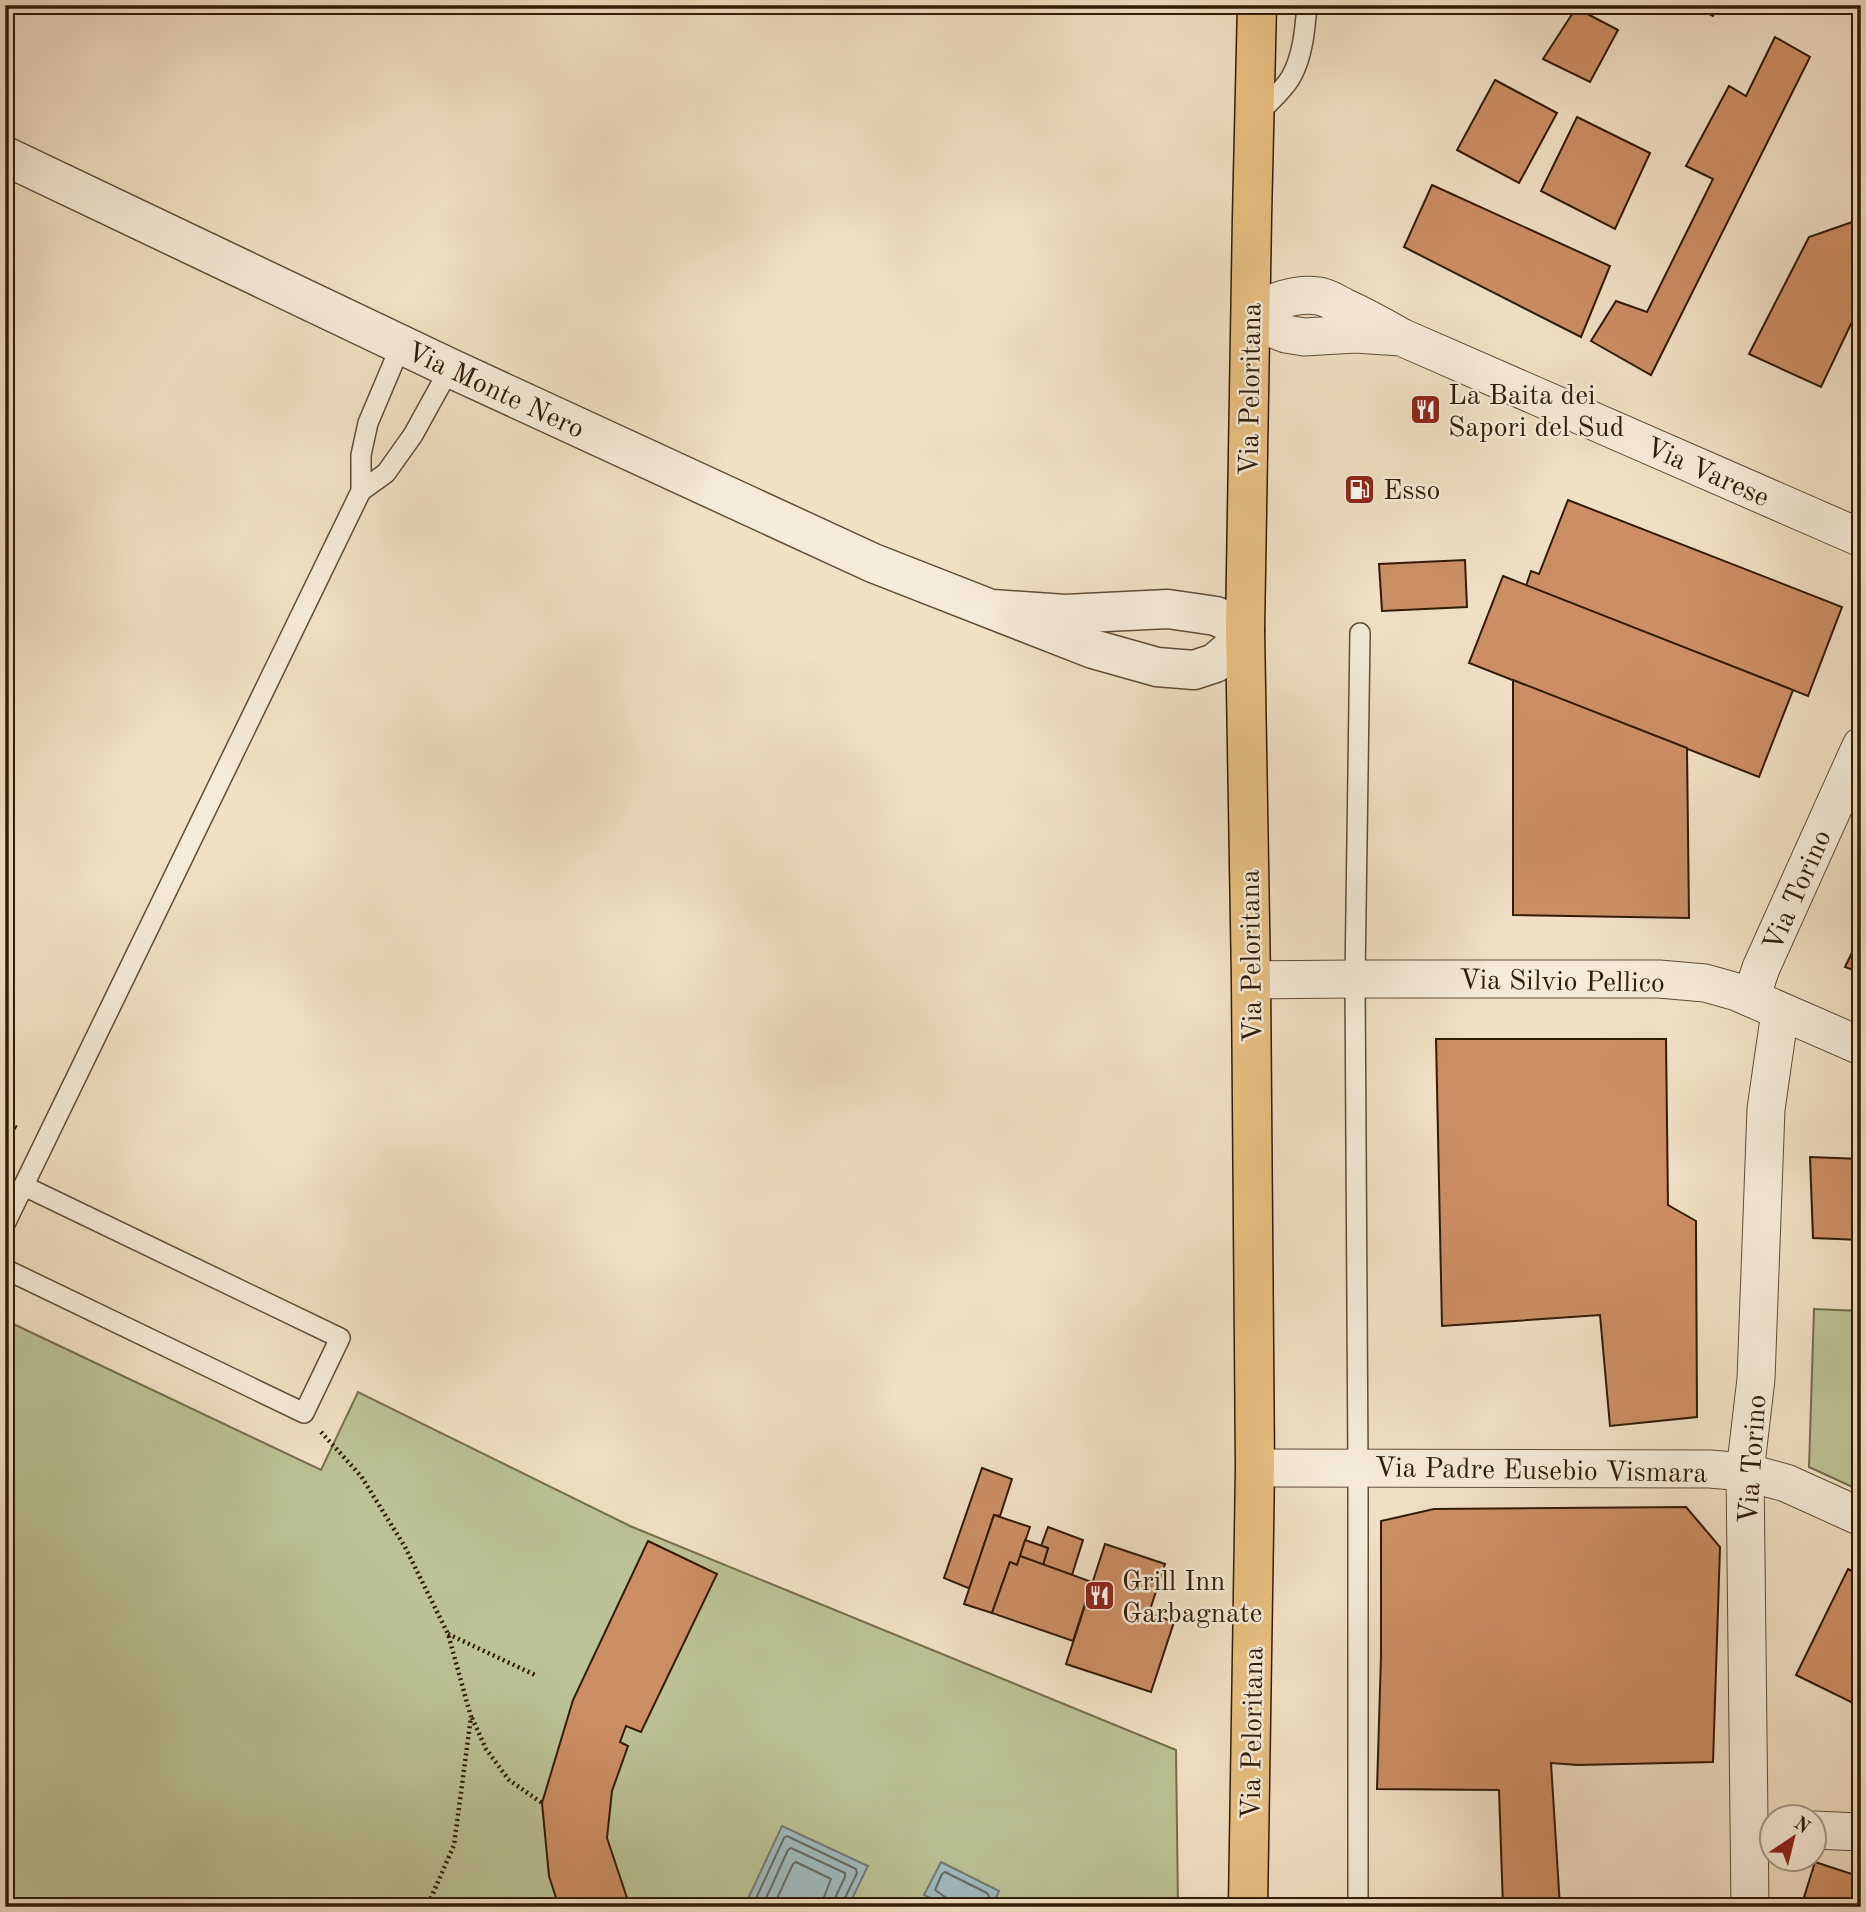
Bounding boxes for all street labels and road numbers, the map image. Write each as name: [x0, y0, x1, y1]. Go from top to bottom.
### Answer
street label: Via Peloritana: [1236, 302, 1268, 476]
street label: Via Monte Nero: [402, 338, 588, 445]
street label: Via Varese: [1641, 434, 1773, 513]
street label: Via Torino: [1760, 826, 1838, 956]
street label: Via Peloritana: [1237, 869, 1269, 1043]
street label: Via Silvio Pellico: [1459, 967, 1665, 999]
street label: Via Torino: [1736, 1394, 1772, 1525]
street label: Via Padre Eusebio Vismara: [1374, 1455, 1708, 1489]
street label: Via Peloritana: [1238, 1646, 1270, 1820]

